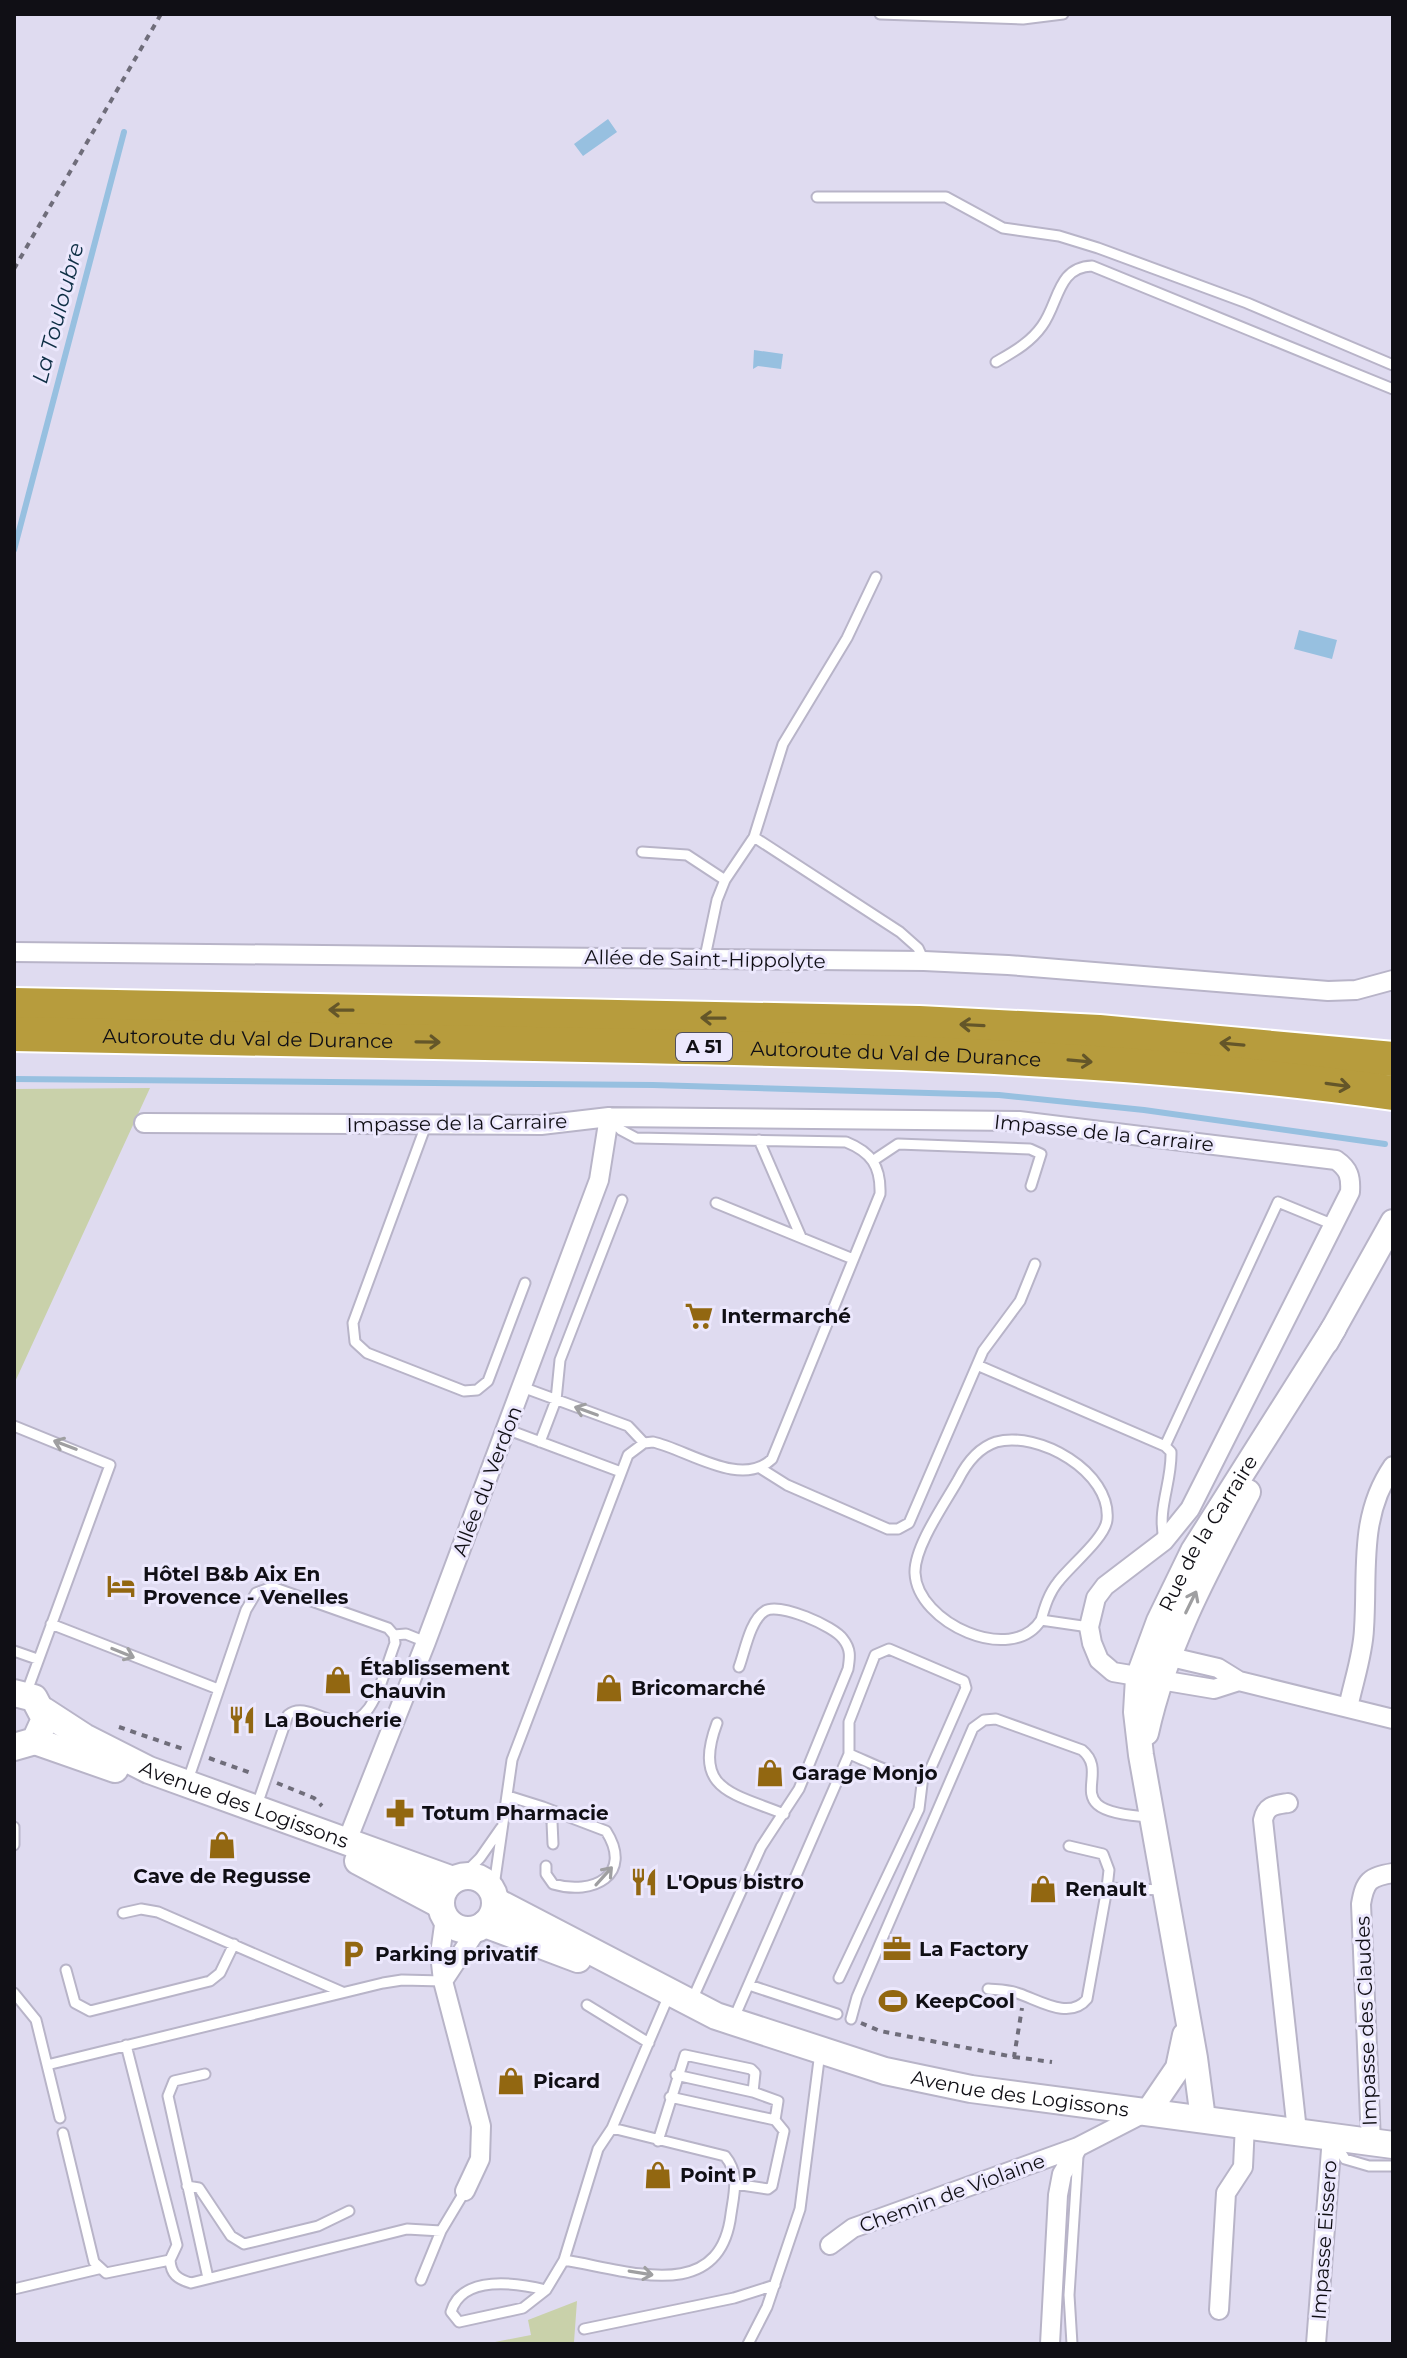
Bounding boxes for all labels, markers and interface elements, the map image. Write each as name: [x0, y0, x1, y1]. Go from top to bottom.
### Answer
water label: La Touloubre: [26, 240, 90, 386]
street label: Allée de Saint-Hippolyte: [584, 945, 826, 973]
one-way arrow: [328, 1003, 355, 1018]
one-way arrow: [700, 1010, 727, 1025]
one-way arrow: [959, 1018, 986, 1033]
street label: Autoroute du Val de Durance: [102, 1024, 394, 1053]
road number: A 51: [676, 1033, 732, 1061]
one-way arrow: [414, 1034, 441, 1050]
street label: Autoroute du Val de Durance: [750, 1036, 1042, 1072]
one-way arrow: [1219, 1036, 1246, 1051]
one-way arrow: [1066, 1053, 1093, 1068]
one-way arrow: [1325, 1078, 1350, 1093]
street label: Impasse de la Carraire: [346, 1109, 568, 1137]
street label: Impasse de la Carraire: [993, 1110, 1215, 1156]
supermarket icon: Intermarché: [684, 1301, 714, 1331]
place label: Intermarché: [721, 1304, 851, 1328]
street label: Allée du Verdon: [447, 1402, 527, 1560]
one-way arrow: [574, 1403, 599, 1417]
one-way arrow: [54, 1437, 78, 1451]
street label: Rue de la Carraire: [1154, 1451, 1263, 1615]
place label: Hôtel B&b Aix En Provence - Venelles: [143, 1562, 349, 1609]
hotel icon: Hôtel B&b Aix En Provence - Venelles: [106, 1571, 136, 1601]
one-way arrow: [1184, 1591, 1199, 1615]
one-way arrow: [110, 1647, 135, 1661]
place label: Établissement Chauvin: [360, 1656, 510, 1703]
shop icon: Établissement Chauvin: [323, 1665, 353, 1695]
shop icon: Bricomarché: [594, 1673, 624, 1703]
place label: Bricomarché: [631, 1676, 766, 1700]
restaurant icon: La Boucherie: [227, 1705, 257, 1735]
place label: La Boucherie: [264, 1708, 402, 1732]
street label: Avenue des Logissons: [136, 1755, 352, 1853]
shop icon: Garage Monjo: [755, 1758, 785, 1788]
place label: Garage Monjo: [792, 1761, 938, 1785]
pharmacy icon: Totum Pharmacie: [385, 1798, 415, 1828]
place label: Totum Pharmacie: [422, 1801, 609, 1825]
shop icon: Cave de Regusse: [207, 1830, 237, 1860]
place label: Cave de Regusse: [133, 1864, 311, 1888]
one-way arrow: [594, 1866, 613, 1887]
restaurant icon: L'Opus bistro: [629, 1867, 659, 1897]
place label: L'Opus bistro: [666, 1870, 804, 1894]
shop icon: Renault: [1028, 1874, 1058, 1904]
place label: Renault: [1065, 1877, 1147, 1901]
street label: Impasse des Claudes: [1350, 1915, 1382, 2126]
office icon: La Factory: [882, 1934, 912, 1964]
place label: La Factory: [919, 1937, 1029, 1961]
parking icon: Parking privatif: [338, 1939, 368, 1969]
place label: Parking privatif: [375, 1942, 539, 1966]
sports icon: KeepCool: [878, 1986, 908, 2016]
place label: KeepCool: [915, 1989, 1015, 2013]
street label: Avenue des Logissons: [909, 2065, 1131, 2122]
shop icon: Picard: [496, 2066, 526, 2096]
place label: Picard: [533, 2069, 600, 2093]
street label: Chemin de Violaine: [856, 2148, 1048, 2238]
street label: Impasse Eissero: [1306, 2159, 1342, 2321]
shop icon: Point P: [643, 2160, 673, 2190]
place label: Point P: [680, 2163, 756, 2187]
one-way arrow: [628, 2266, 653, 2281]

